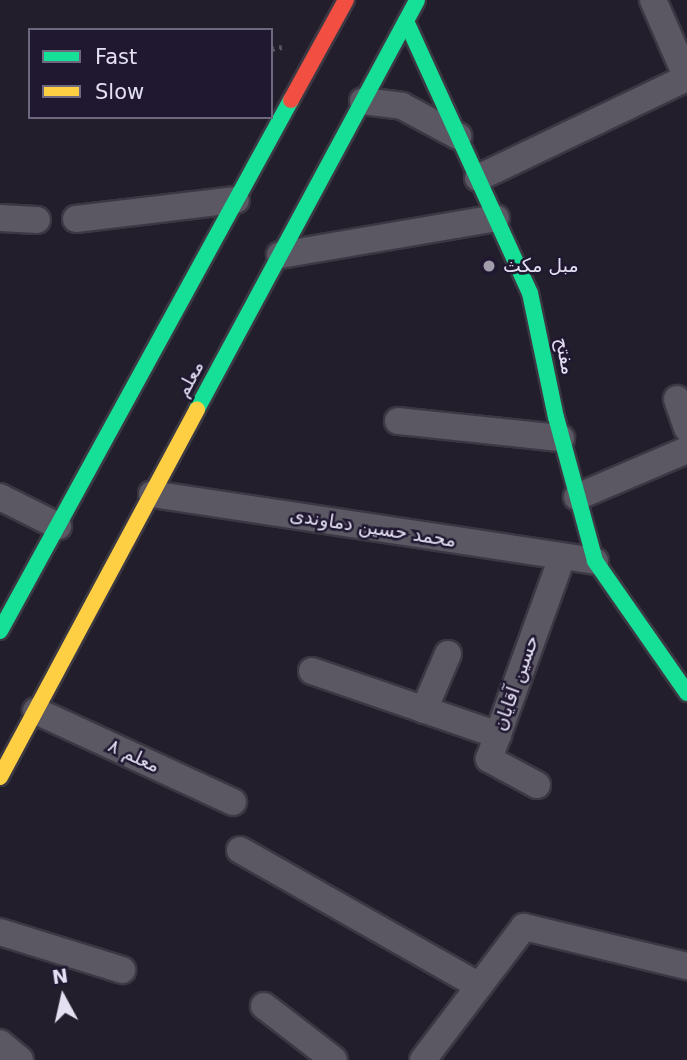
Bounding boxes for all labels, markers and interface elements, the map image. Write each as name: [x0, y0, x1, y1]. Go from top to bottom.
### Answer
legend: [28, 28, 273, 119]
text: Fast: [95, 45, 137, 69]
text: Slow: [95, 80, 144, 104]
place label: مبل مکث: [503, 255, 579, 277]
marker: مبل مکث: [481, 258, 497, 274]
street label: مفتح: [550, 335, 580, 377]
street label: معلم: [171, 357, 209, 401]
street label: محمد حسین دماوندی: [288, 504, 458, 552]
street label: حسین آقایان: [488, 632, 544, 734]
street label: معلم ۸: [104, 734, 164, 778]
north arrow: [28, 962, 98, 1032]
text: N: [51, 964, 69, 988]

